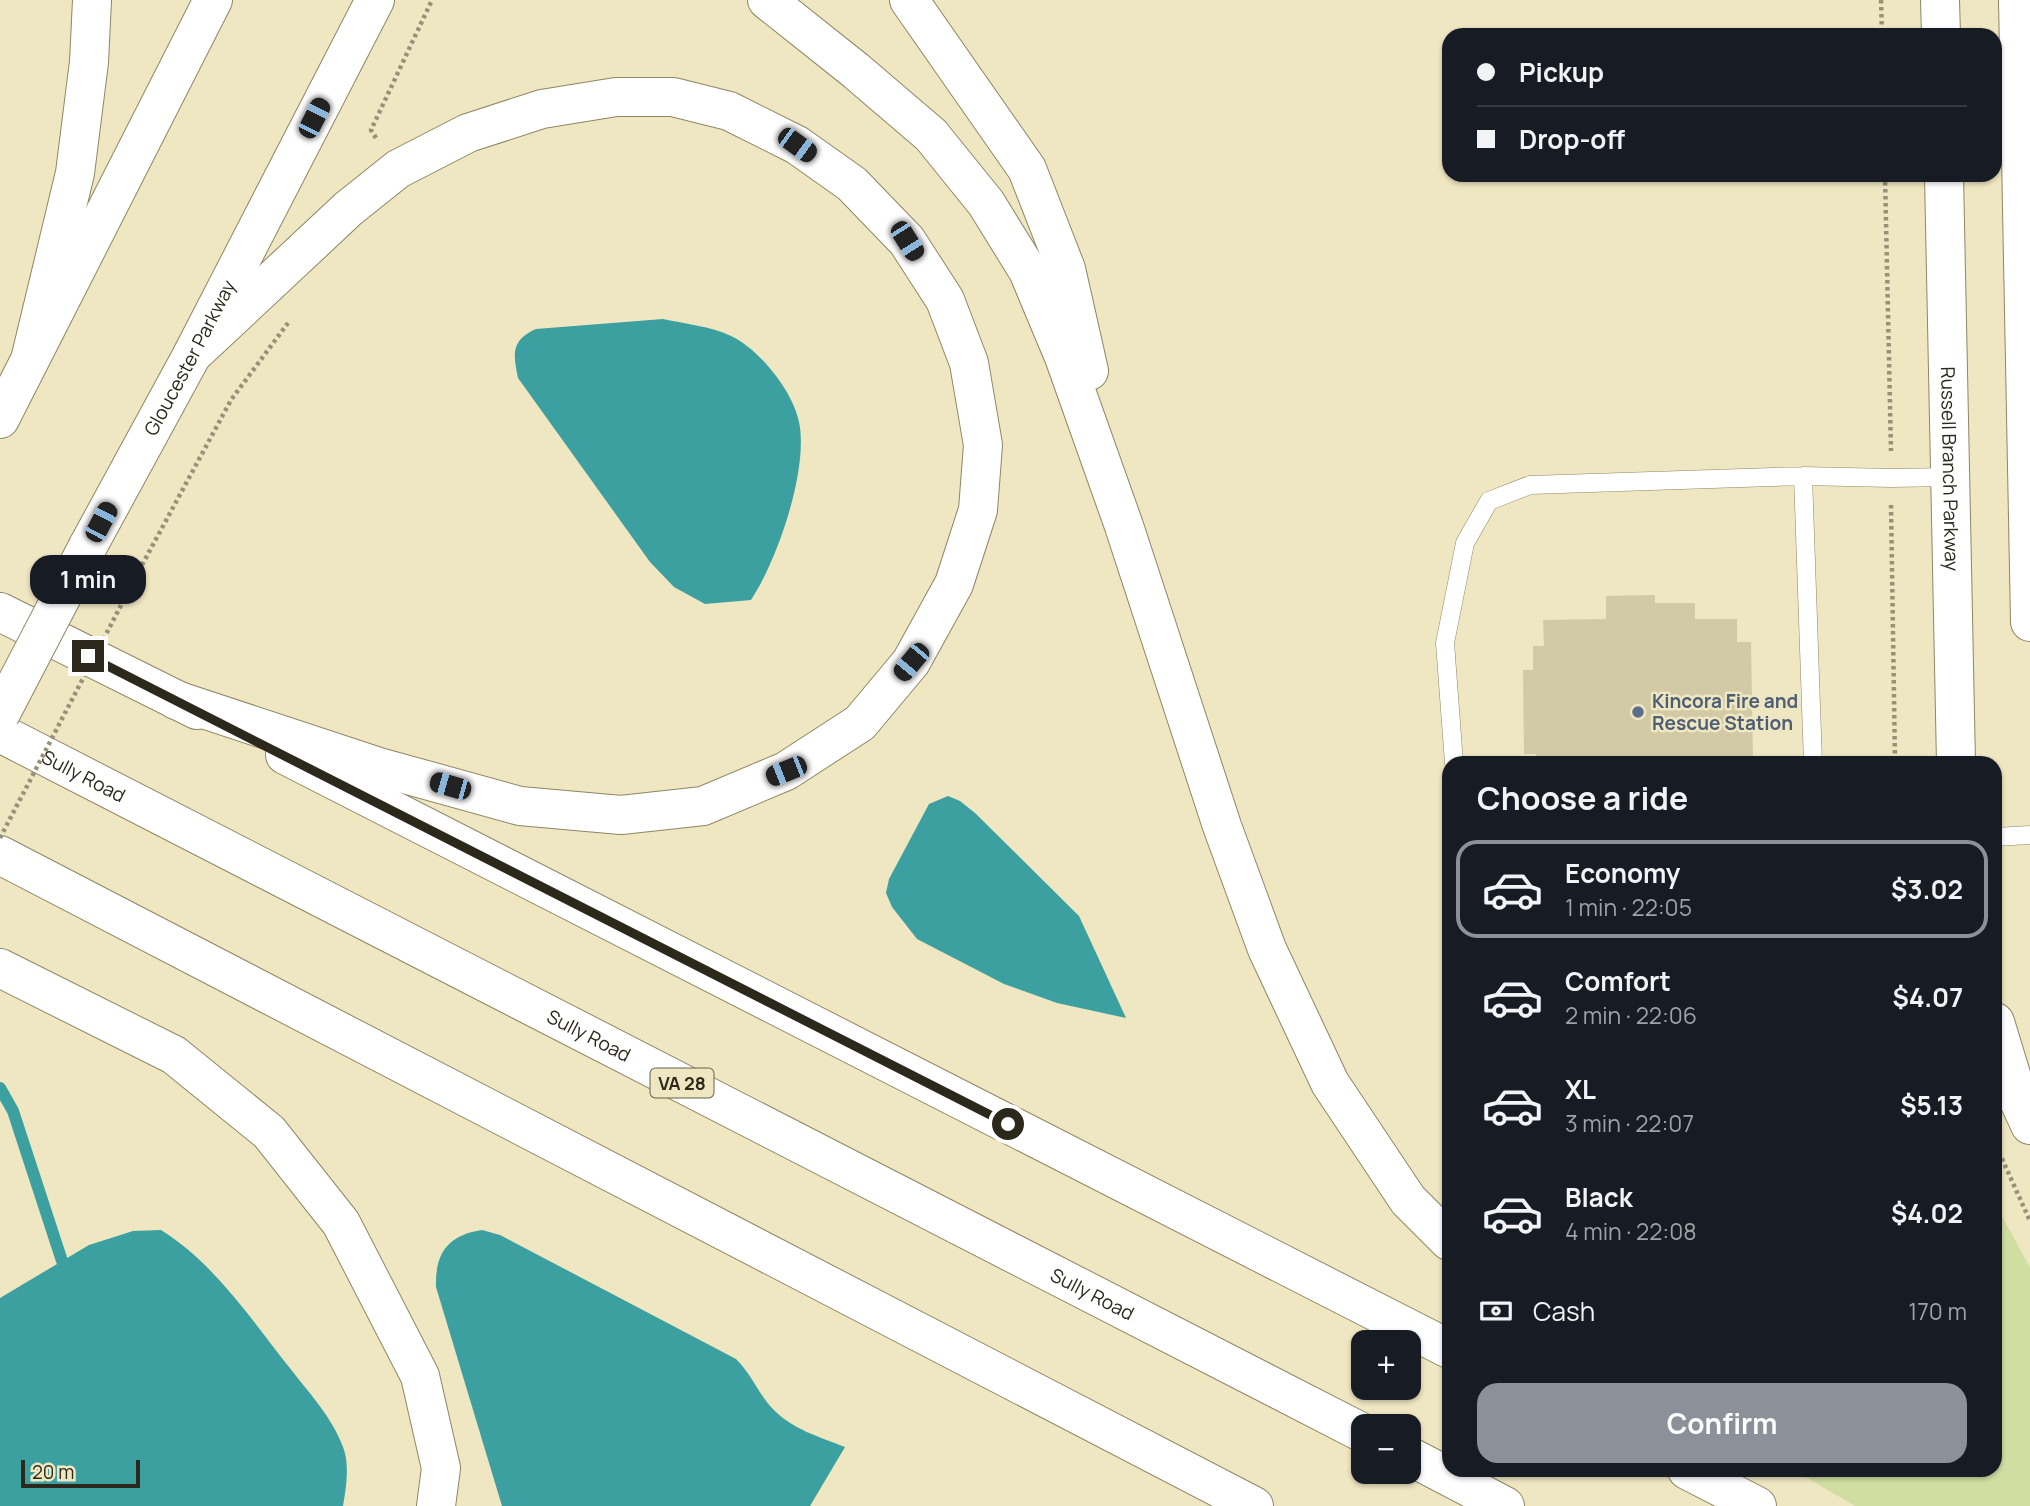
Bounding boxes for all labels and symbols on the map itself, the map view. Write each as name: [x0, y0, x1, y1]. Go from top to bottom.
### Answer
car: [296, 95, 333, 141]
car: [774, 124, 821, 166]
car: [887, 218, 928, 264]
street label: Gloucester Parkway: [138, 275, 242, 440]
street label: Russell Branch Parkway: [1935, 366, 1965, 571]
car: [82, 499, 121, 545]
callout: 1 min: [30, 554, 146, 604]
car: [890, 639, 933, 685]
route end: [72, 640, 104, 672]
place label: Kincora Fire and Rescue Station: [1652, 688, 1798, 736]
marker: Kincora Fire and Rescue Station: [1630, 704, 1646, 720]
street label: Sully Road: [37, 744, 130, 808]
car: [763, 753, 810, 789]
car: [427, 770, 474, 802]
street label: Sully Road: [543, 1003, 635, 1068]
road number: VA 28: [650, 1068, 714, 1098]
route start: [992, 1108, 1024, 1140]
street label: Sully Road: [1046, 1262, 1139, 1326]
scale bar: [21, 1457, 140, 1489]

